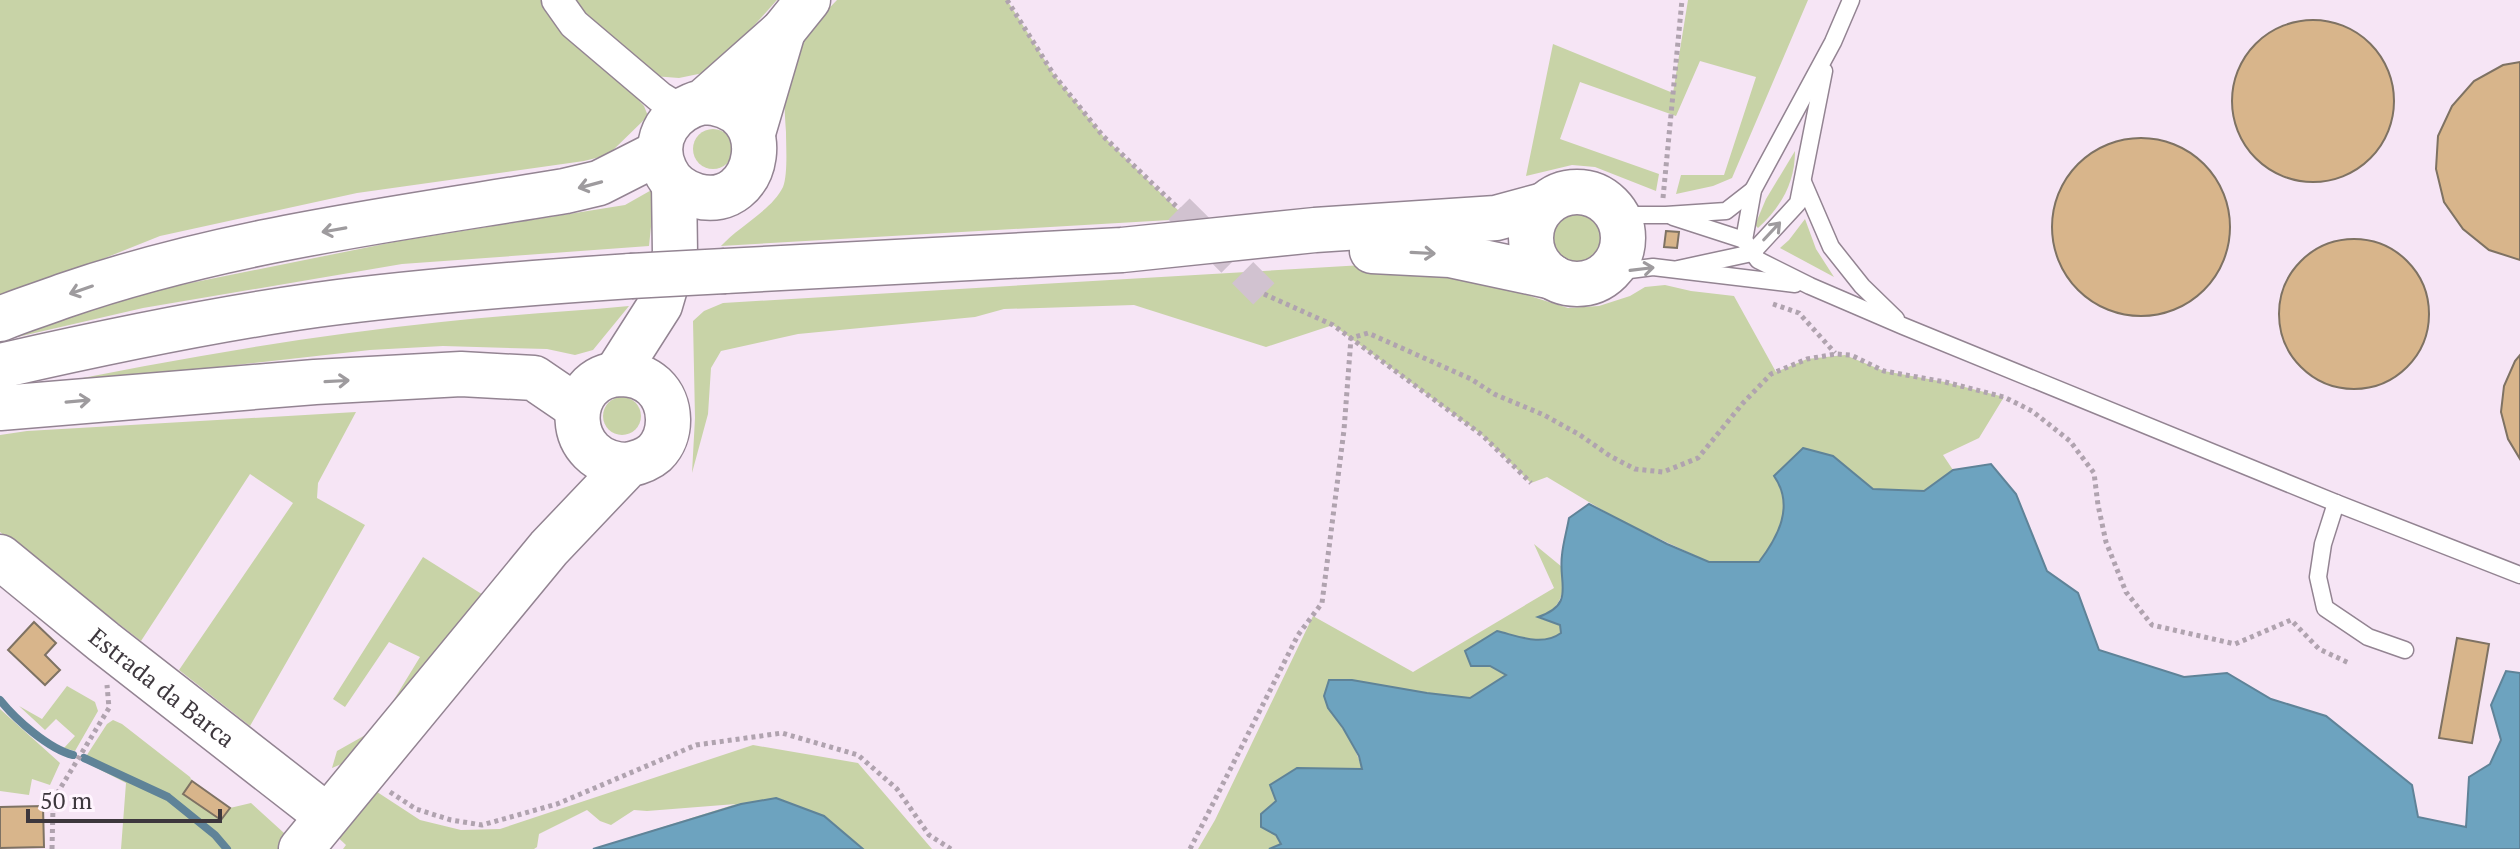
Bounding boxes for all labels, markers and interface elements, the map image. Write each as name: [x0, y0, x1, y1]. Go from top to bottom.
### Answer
one-way arrow: [577, 178, 603, 193]
one-way arrow: [1763, 221, 1782, 241]
one-way arrow: [321, 223, 347, 238]
one-way arrow: [1409, 246, 1436, 261]
one-way arrow: [1628, 261, 1655, 276]
one-way arrow: [69, 284, 94, 299]
one-way arrow: [323, 373, 350, 388]
one-way arrow: [64, 393, 91, 408]
street label: Estrada da Barca: [83, 620, 242, 754]
scale bar: [28, 773, 220, 823]
text: 50 m: [40, 784, 92, 816]

